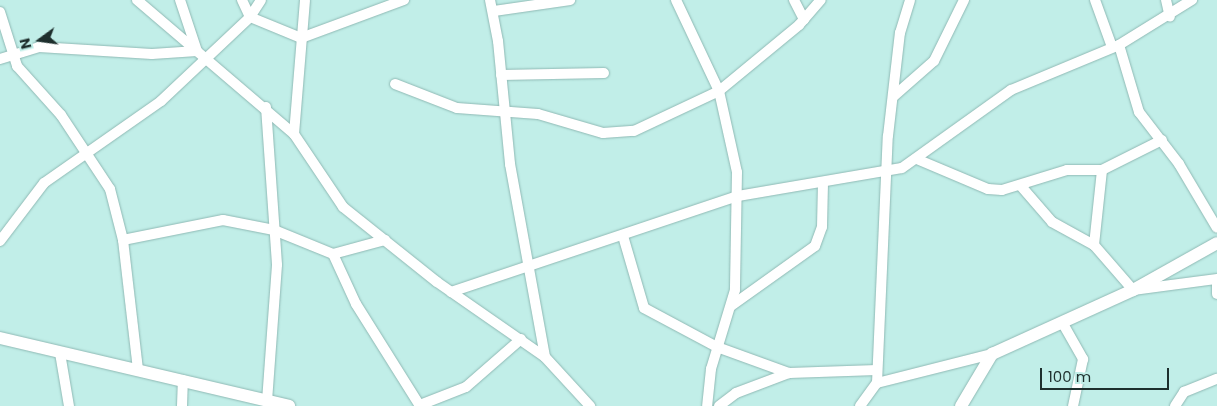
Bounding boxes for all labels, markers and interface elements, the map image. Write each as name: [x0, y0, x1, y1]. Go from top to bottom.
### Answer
north arrow: [15, 15, 65, 65]
text: N: [14, 36, 36, 51]
scale bar: [1042, 358, 1171, 390]
text: 100 m: [1048, 366, 1091, 387]

